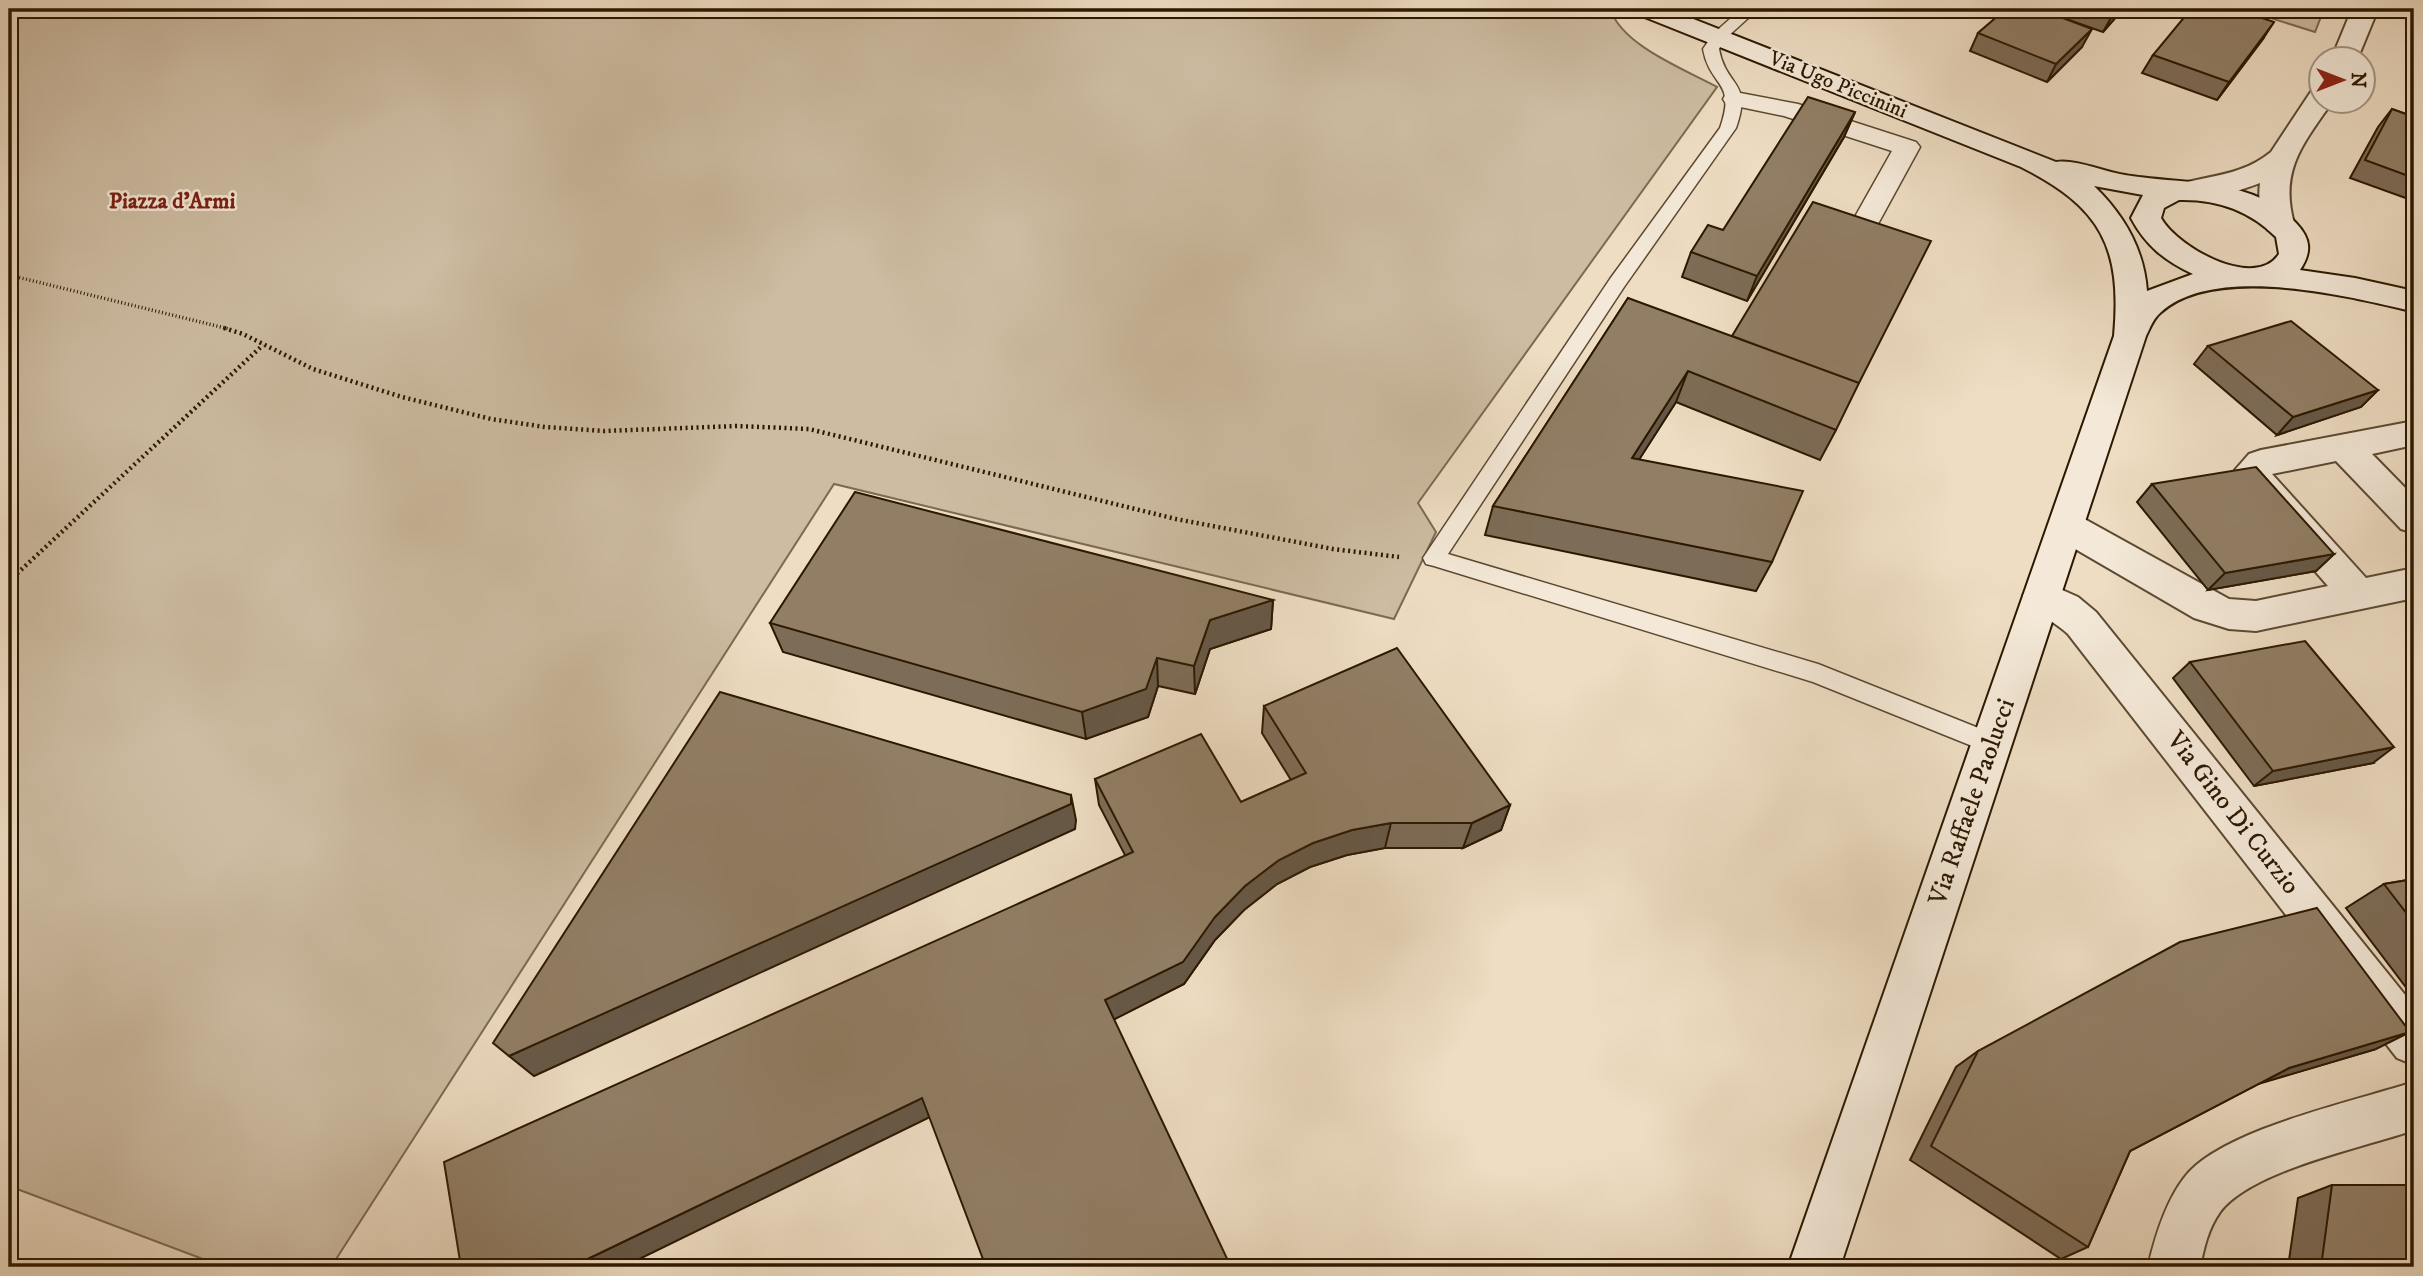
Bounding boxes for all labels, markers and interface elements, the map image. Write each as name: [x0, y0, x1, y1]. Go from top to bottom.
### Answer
street label: Via Ugo Piccinini: [1764, 45, 1911, 124]
north arrow: [2308, 46, 2378, 116]
text: N: [2346, 72, 2369, 88]
district label: Piazza d'Armi: [109, 187, 235, 216]
street label: Via Raffaele Paolucci: [1921, 694, 2023, 911]
street label: Via Gino Di Curzio: [2158, 724, 2307, 901]

